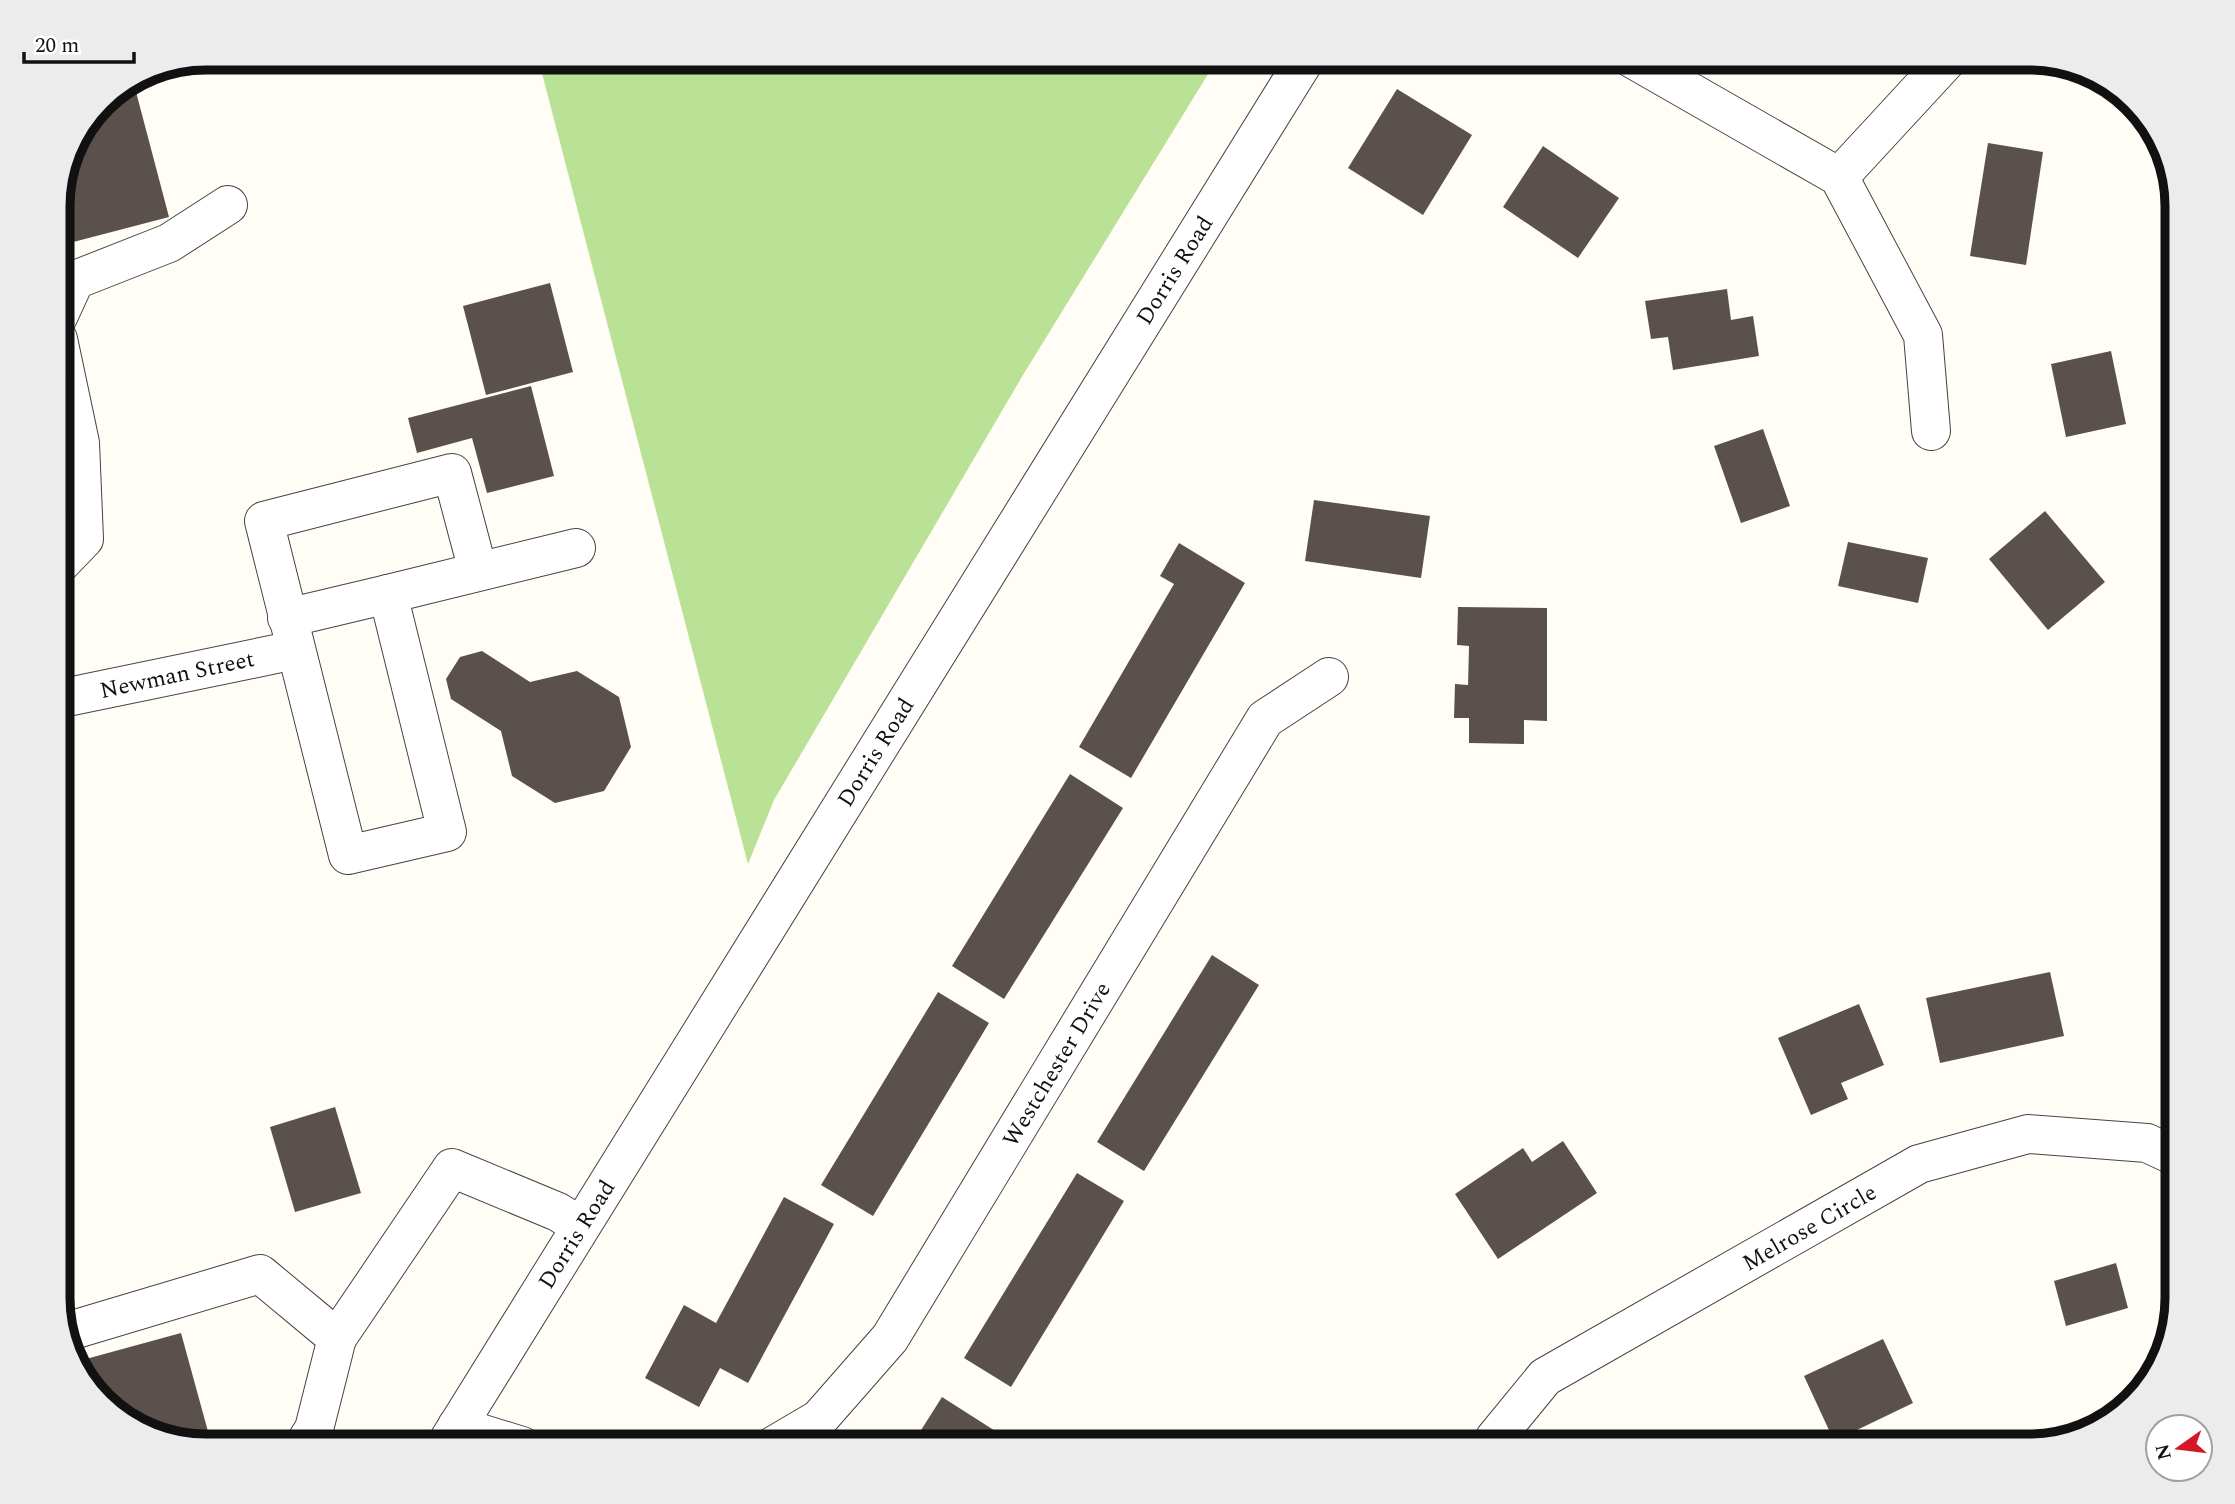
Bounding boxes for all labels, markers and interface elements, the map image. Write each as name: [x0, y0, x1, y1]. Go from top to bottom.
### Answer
scale bar: [24, 21, 135, 65]
text: 20 m: [35, 30, 79, 62]
street label: Dorris Road: [1128, 209, 1223, 332]
street label: Newman Street: [97, 642, 258, 709]
street label: Dorris Road: [829, 691, 924, 814]
street label: Westchester Drive: [994, 976, 1120, 1154]
street label: Dorris Road: [530, 1173, 625, 1296]
street label: Melrose Circle: [1736, 1176, 1884, 1281]
north arrow: [2144, 1413, 2214, 1483]
text: N: [2148, 1441, 2180, 1463]

